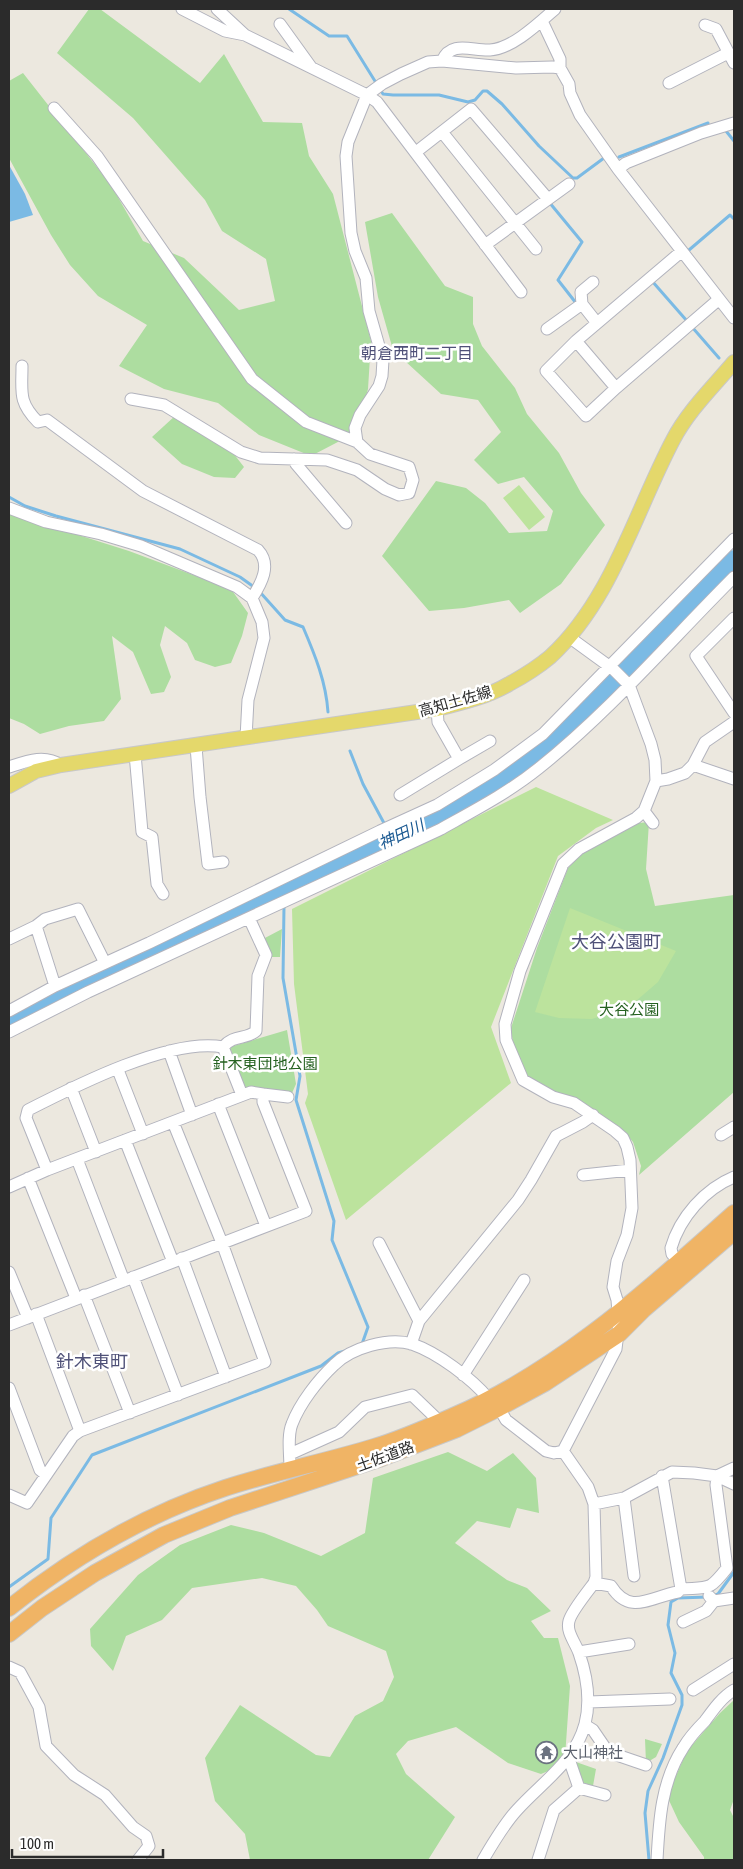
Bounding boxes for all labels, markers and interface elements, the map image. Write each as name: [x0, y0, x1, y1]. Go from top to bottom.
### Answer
district label: 朝倉西町二丁目: [361, 344, 473, 362]
street label: 高知土佐線: [417, 682, 493, 720]
water label: 神田川: [375, 815, 428, 852]
district label: 大谷公園町: [571, 931, 661, 952]
park label: 大谷公園: [599, 1001, 659, 1018]
park label: 針木東団地公園: [212, 1055, 318, 1072]
district label: 針木東町: [56, 1351, 128, 1372]
street label: 土佐道路: [354, 1438, 416, 1474]
temple icon: 大山神社: [535, 1740, 559, 1764]
place label: 大山神社: [563, 1744, 623, 1761]
scale bar: [12, 1826, 164, 1858]
text: 100 m: [20, 1835, 54, 1852]

